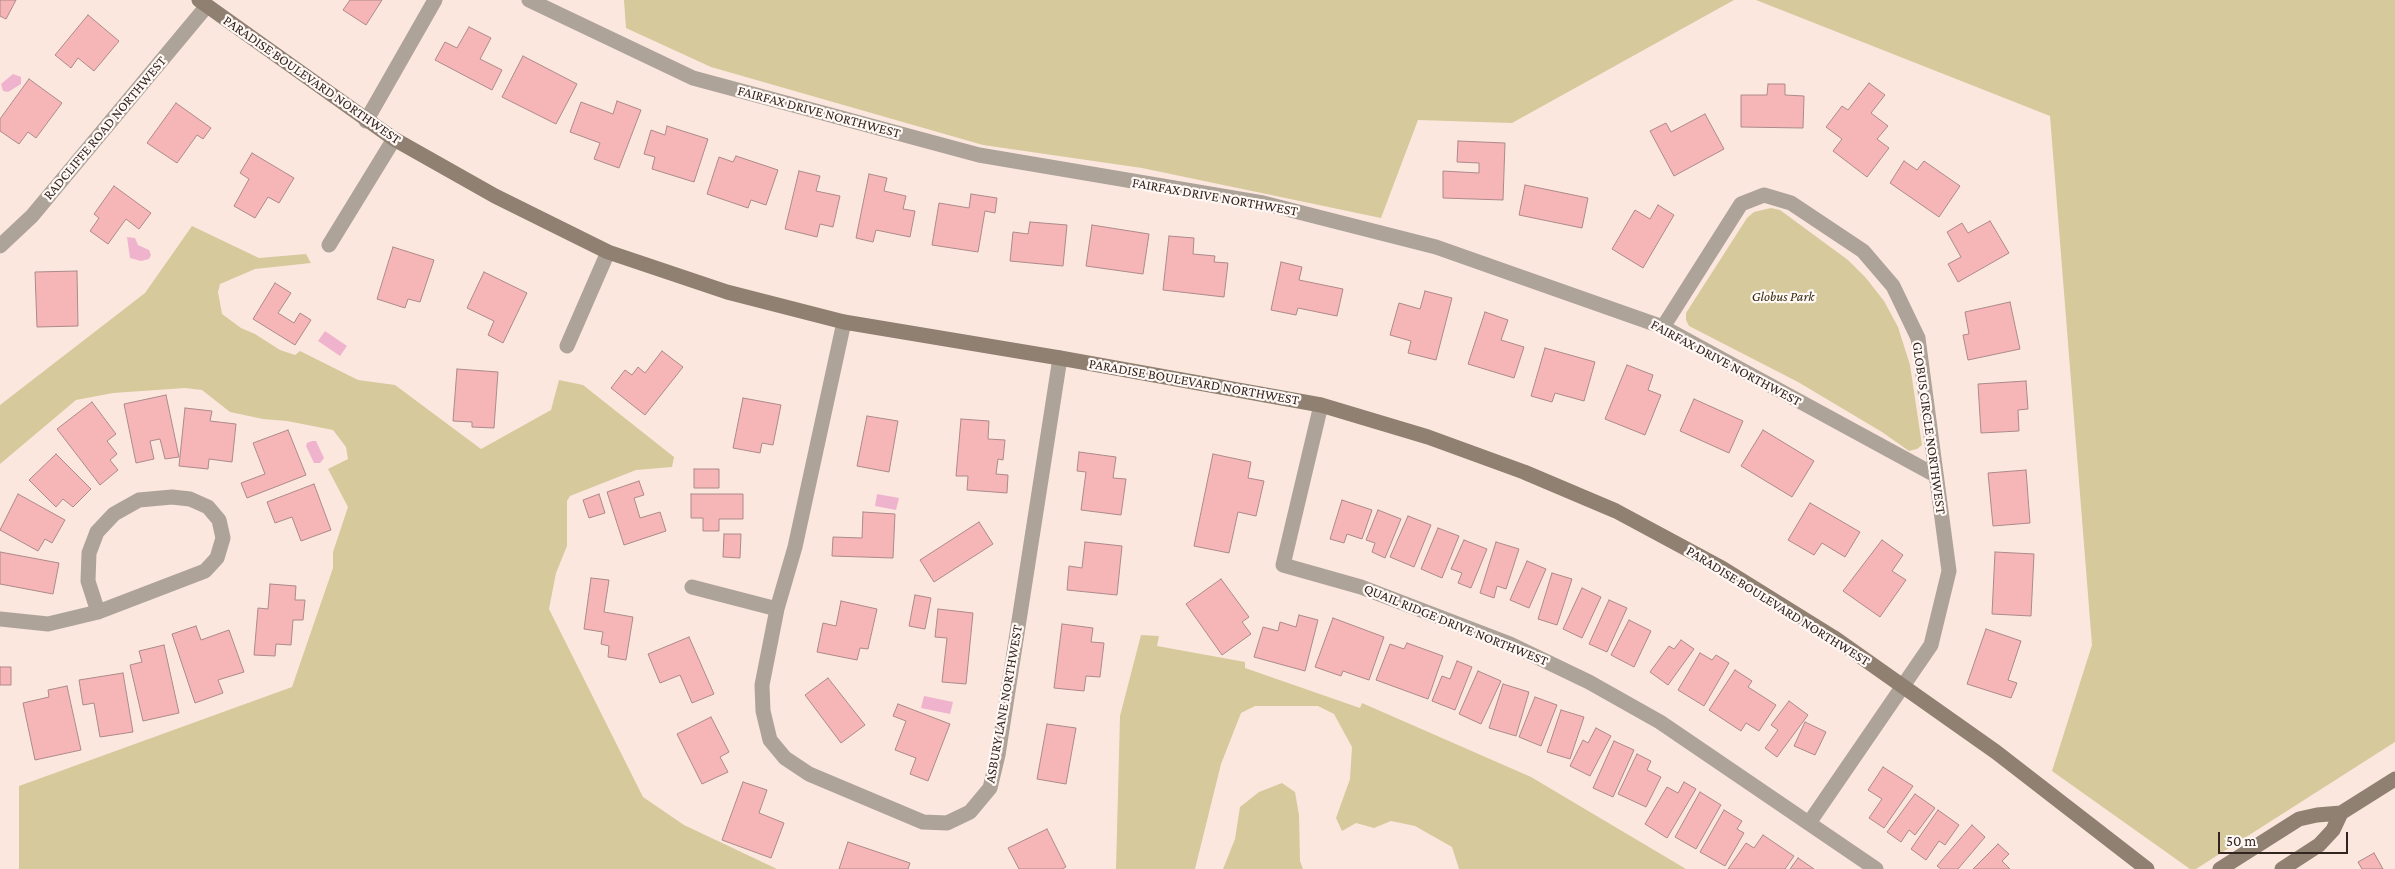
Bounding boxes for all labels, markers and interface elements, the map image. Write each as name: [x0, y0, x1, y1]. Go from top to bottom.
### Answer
street label: PARADISE BOULEVARD NORTHWEST: [220, 12, 404, 148]
street label: RADCLIFFE ROAD NORTHWEST: [40, 53, 170, 203]
street label: FAIRFAX DRIVE NORTHWEST: [736, 82, 902, 142]
street label: FAIRFAX DRIVE NORTHWEST: [1131, 174, 1299, 220]
park label: Globus Park: [1752, 289, 1814, 305]
street label: FAIRFAX DRIVE NORTHWEST: [1648, 316, 1804, 410]
street label: GLOBUS CIRCLE NORTHWEST: [1909, 341, 1949, 515]
street label: PARADISE BOULEVARD NORTHWEST: [1088, 355, 1300, 409]
street label: PARADISE BOULEVARD NORTHWEST: [1683, 542, 1873, 670]
street label: QUAIL RIDGE DRIVE NORTHWEST: [1361, 580, 1551, 670]
street label: ASBURY LANE NORTHWEST: [982, 624, 1026, 784]
scale bar: [2220, 822, 2350, 854]
text: 50 m: [2226, 833, 2256, 849]

